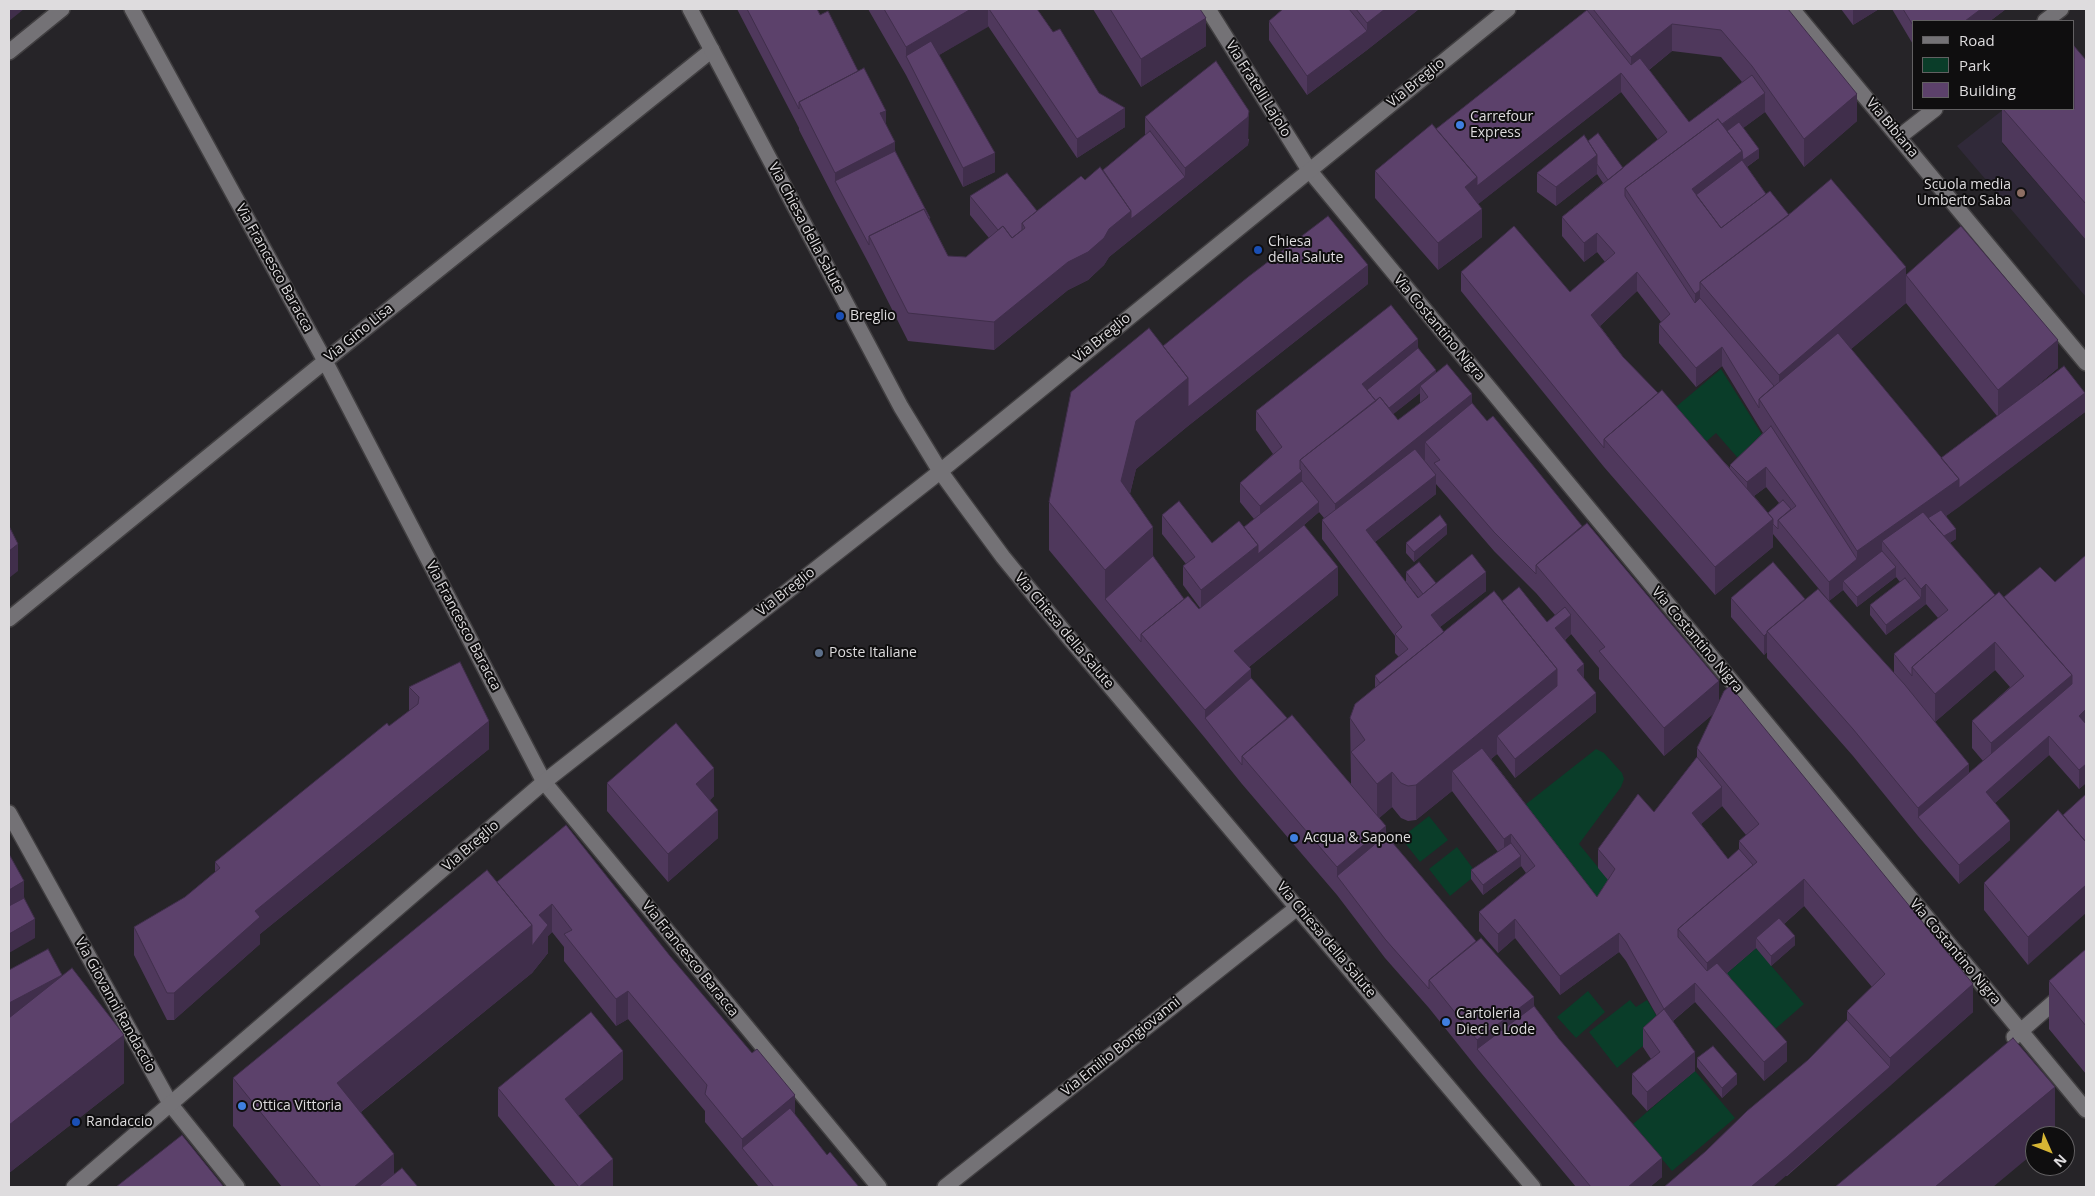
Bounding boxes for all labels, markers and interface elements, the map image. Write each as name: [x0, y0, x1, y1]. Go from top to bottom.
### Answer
legend: [1912, 20, 2075, 110]
text: Road: [1959, 30, 1995, 50]
street label: Via Fratelli Lajolo: [1222, 38, 1294, 140]
street label: Via Breglio: [1384, 55, 1448, 111]
text: Park: [1959, 55, 1990, 75]
text: Building: [1959, 80, 2016, 100]
street label: Via Bibiana: [1862, 95, 1922, 161]
place label: Carrefour Express: [1470, 109, 1533, 142]
marker: Carrefour Express: [1454, 119, 1466, 131]
street label: Via Chiesa della Salute: [764, 160, 848, 296]
place label: Scuola media Umberto Saba: [1917, 177, 2011, 210]
marker: Scuola media Umberto Saba: [2015, 187, 2027, 199]
street label: Via Francesco Baracca: [232, 201, 316, 335]
place label: Chiesa della Salute: [1268, 234, 1343, 266]
marker: Chiesa della Salute: [1252, 244, 1264, 256]
street label: Via Costantino Nigra: [1390, 272, 1488, 384]
street label: Via Gino Lisa: [321, 300, 397, 366]
place label: Breglio: [850, 308, 896, 324]
marker: Breglio: [834, 310, 846, 322]
street label: Via Breglio: [1070, 310, 1134, 366]
street label: Via Francesco Baracca: [422, 558, 504, 694]
street label: Via Breglio: [754, 564, 818, 620]
street label: Via Chiesa della Salute: [1011, 570, 1117, 692]
street label: Via Costantino Nigra: [1648, 584, 1746, 696]
place label: Poste Italiane: [829, 645, 917, 661]
marker: Poste Italiane: [813, 647, 825, 659]
street label: Via Breglio: [439, 817, 503, 875]
place label: Acqua & Sapone: [1304, 830, 1411, 846]
marker: Acqua & Sapone: [1288, 832, 1300, 844]
street label: Via Chiesa della Salute: [1273, 879, 1379, 1001]
street label: Via Costantino Nigra: [1906, 896, 2004, 1008]
street label: Via Francesco Baracca: [638, 898, 742, 1020]
street label: Via Giovanni Randaccio: [71, 935, 159, 1075]
street label: Via Emilio Bongiovanni: [1058, 994, 1184, 1100]
place label: Cartoleria Dieci e Lode: [1456, 1006, 1535, 1038]
marker: Cartoleria Dieci e Lode: [1440, 1016, 1452, 1028]
place label: Ottica Vittoria: [252, 1098, 342, 1114]
marker: Ottica Vittoria: [236, 1100, 248, 1112]
place label: Randaccio: [86, 1114, 153, 1130]
marker: Randaccio: [70, 1116, 82, 1128]
north arrow: [2025, 1126, 2075, 1176]
text: N: [2050, 1150, 2071, 1172]

